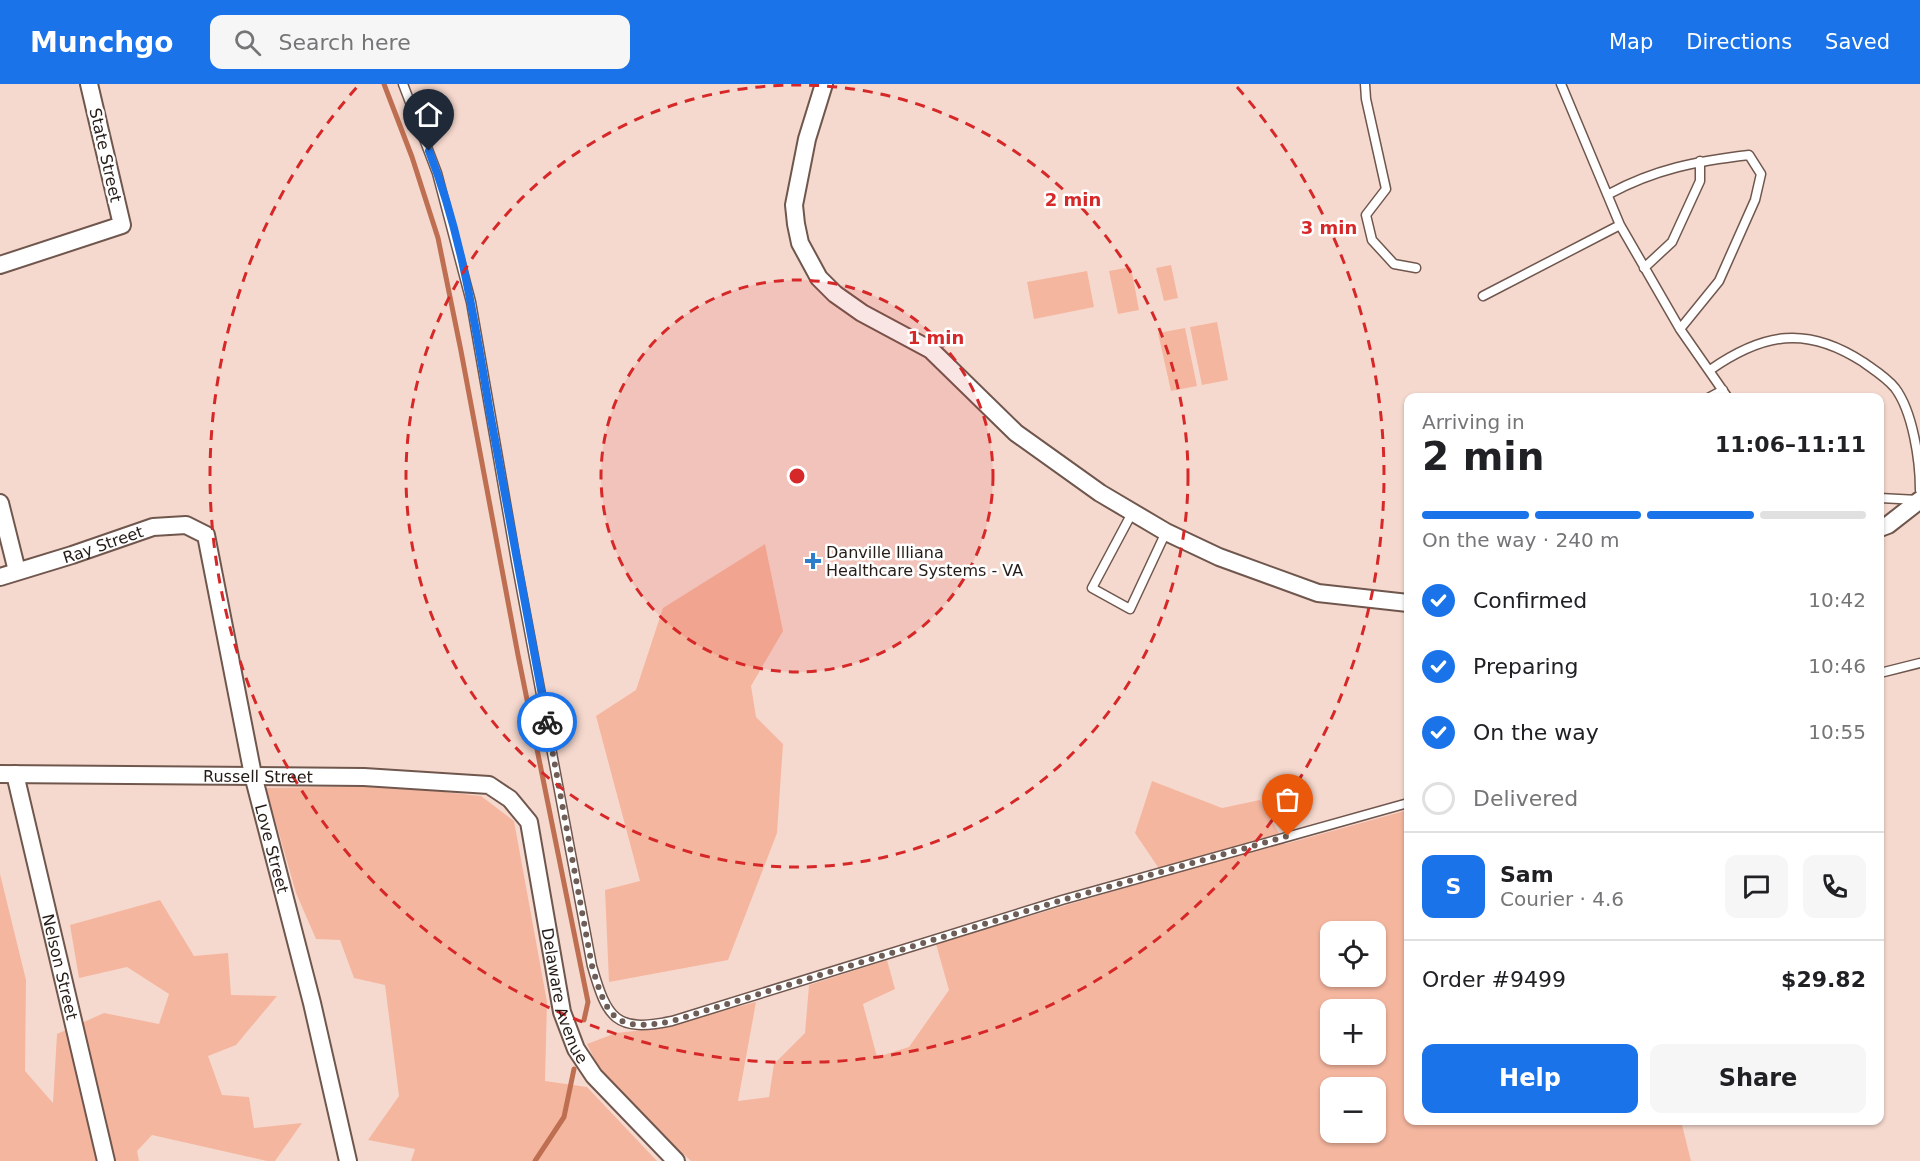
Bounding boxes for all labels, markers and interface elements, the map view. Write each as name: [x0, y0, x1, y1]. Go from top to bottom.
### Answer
search box: [210, 15, 630, 69]
text: Munchgo: [30, 26, 174, 59]
icon: search: [231, 26, 264, 59]
text: Search here: [279, 30, 411, 55]
text: Map: [1609, 30, 1653, 54]
text: Directions: [1686, 30, 1792, 54]
text: Saved: [1825, 30, 1890, 54]
pin: [403, 89, 454, 151]
icon: home: [412, 98, 445, 131]
street label: State Street: [85, 106, 126, 204]
text: 2 min: [1045, 189, 1101, 210]
text: 3 min: [1301, 217, 1357, 238]
text: 1 min: [908, 327, 964, 348]
text: Arriving in: [1422, 410, 1525, 434]
text: 11:06–11:11: [1715, 432, 1866, 457]
text: 2 min: [1422, 434, 1544, 479]
centre of rings: [787, 466, 807, 486]
street label: Ray Street: [61, 522, 146, 567]
text: On the way · 240 m: [1422, 528, 1620, 552]
place label: Danville Illiana Healthcare Systems - VA: [826, 543, 1023, 580]
marker: Danville Illiana Healthcare Systems - VA: [804, 552, 822, 570]
icon: check: [1422, 584, 1455, 617]
text: Confirmed: [1473, 588, 1587, 613]
text: 10:42: [1808, 588, 1866, 612]
icon: check: [1422, 650, 1455, 683]
text: Preparing: [1473, 654, 1579, 679]
text: 10:46: [1808, 654, 1866, 678]
courier: [517, 692, 577, 752]
icon: bike: [531, 706, 564, 739]
icon: check: [1422, 716, 1455, 749]
text: On the way: [1473, 720, 1599, 745]
text: 10:55: [1808, 720, 1866, 744]
street label: Russell Street: [203, 767, 313, 787]
pin: [1262, 774, 1313, 836]
icon: bag: [1271, 783, 1304, 816]
text: Delivered: [1473, 786, 1578, 811]
street label: Love Street: [251, 802, 292, 895]
button: chat: [1725, 855, 1788, 918]
button: phone: [1803, 855, 1866, 918]
text: Sam: [1500, 862, 1554, 887]
text: S: [1446, 874, 1461, 899]
text: Courier · 4.6: [1500, 887, 1624, 911]
street label: Nelson Street: [38, 912, 81, 1022]
map controls: [1320, 921, 1386, 1143]
button: locate: [1320, 921, 1386, 987]
street label: Delaware Avenue: [538, 927, 592, 1067]
text: Order #9499: [1422, 967, 1566, 992]
text: $29.82: [1781, 967, 1866, 992]
button: +: [1320, 999, 1386, 1065]
button: Help: [1422, 1044, 1638, 1113]
button: Share: [1650, 1044, 1866, 1113]
button: −: [1320, 1077, 1386, 1143]

